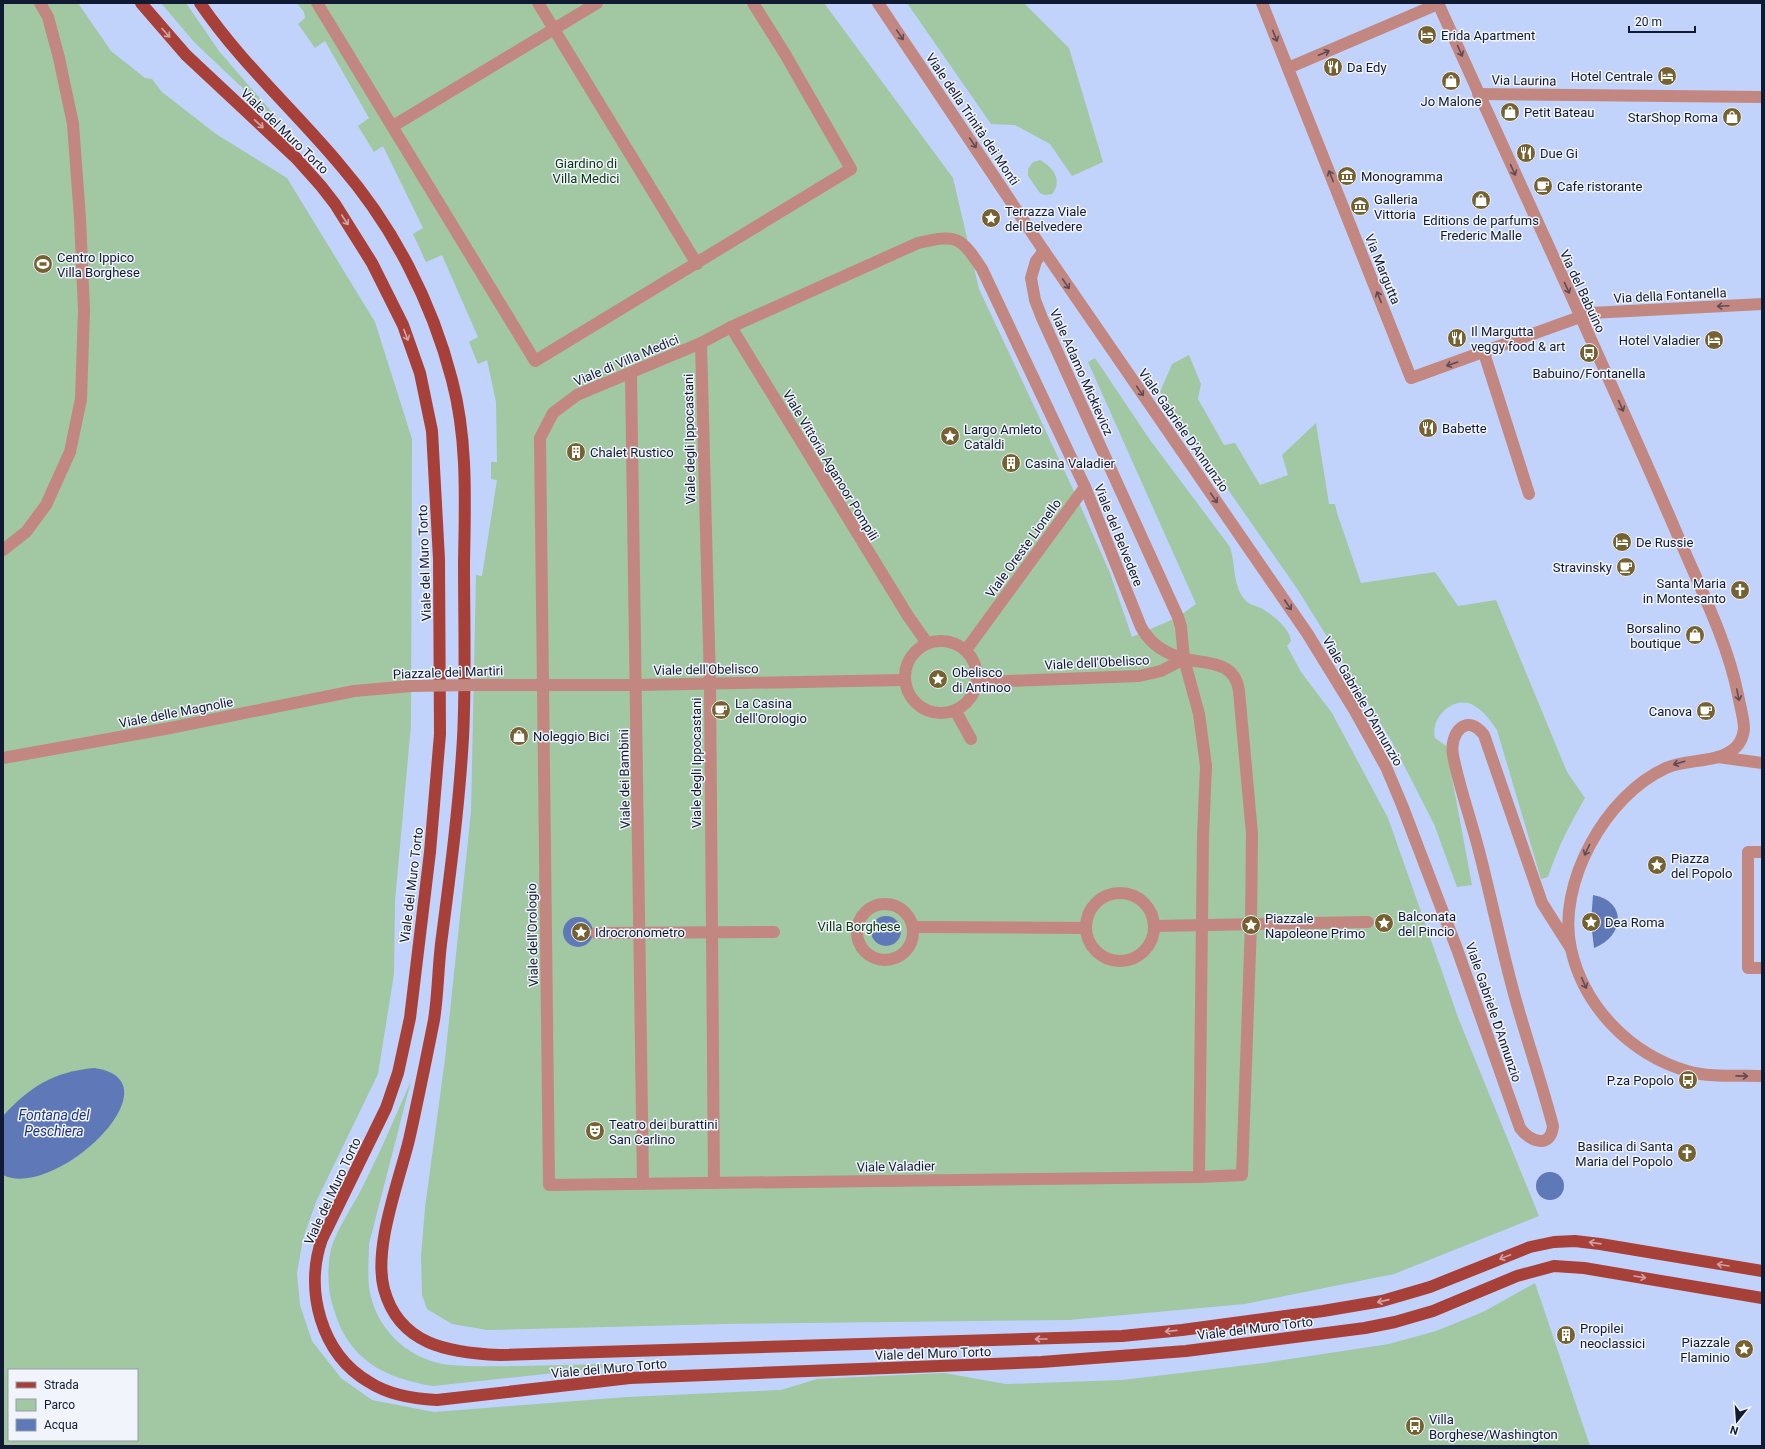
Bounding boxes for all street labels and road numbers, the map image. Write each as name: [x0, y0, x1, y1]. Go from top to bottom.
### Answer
street label: Viale della Trinità dei Monti: [923, 50, 1022, 188]
street label: Via Laurina: [1491, 72, 1557, 89]
street label: Viale del Muro Torto: [238, 86, 332, 177]
street label: Via Margutta: [1362, 232, 1403, 307]
street label: Via del Babuino: [1557, 247, 1608, 335]
street label: Via della Fontanella: [1613, 285, 1727, 306]
street label: Viale Adamo Mickievicz: [1047, 306, 1117, 438]
street label: Viale di Villa Medici: [572, 332, 681, 389]
street label: Viale Gabriele D'Annunzio: [1135, 366, 1232, 495]
street label: Viale degli Ippocastani: [681, 374, 698, 504]
street label: Viale Vittoria Aganoor Pompili: [780, 387, 882, 543]
street label: Viale del Belvedere: [1091, 482, 1146, 589]
street label: Viale Oreste Lionello: [983, 496, 1064, 601]
street label: Viale del Muro Torto: [415, 505, 434, 621]
street label: Viale Gabriele D'Annunzio: [1319, 634, 1406, 769]
street label: Viale dell'Obelisco: [1044, 652, 1150, 673]
street label: Viale dell'Obelisco: [653, 661, 759, 678]
street label: Piazzale dei Martiri: [393, 663, 503, 682]
street label: Viale delle Magnolie: [118, 694, 235, 731]
street label: Viale degli Ippocastani: [689, 698, 704, 828]
street label: Viale dei Bambini: [616, 729, 633, 829]
street label: Viale del Muro Torto: [397, 826, 426, 944]
street label: Viale dell'Orologio: [524, 883, 541, 987]
street label: Viale Gabriele D'Annunzio: [1463, 940, 1525, 1084]
street label: Viale del Muro Torto: [301, 1135, 364, 1247]
street label: Viale Valadier: [856, 1158, 936, 1175]
street label: Viale del Muro Torto: [1196, 1314, 1314, 1343]
street label: Viale del Muro Torto: [875, 1344, 991, 1363]
street label: Viale del Muro Torto: [550, 1356, 668, 1381]

